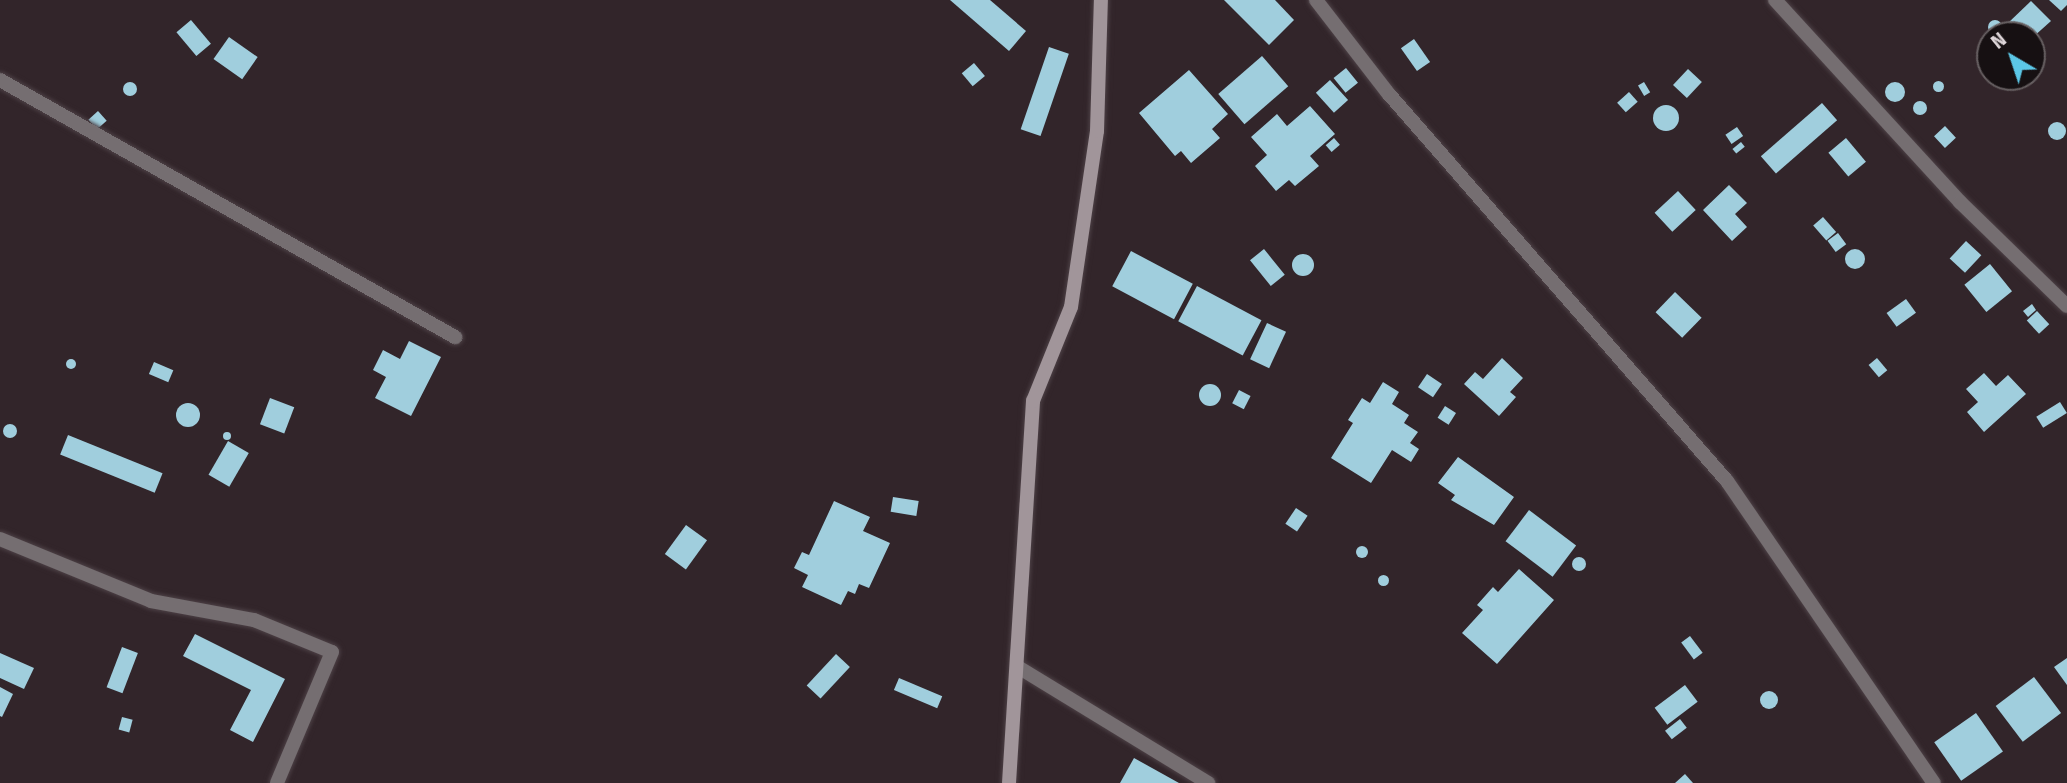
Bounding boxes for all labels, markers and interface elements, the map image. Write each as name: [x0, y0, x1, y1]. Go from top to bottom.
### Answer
north arrow: [1976, 21, 2046, 91]
text: N: [1987, 28, 2011, 54]

